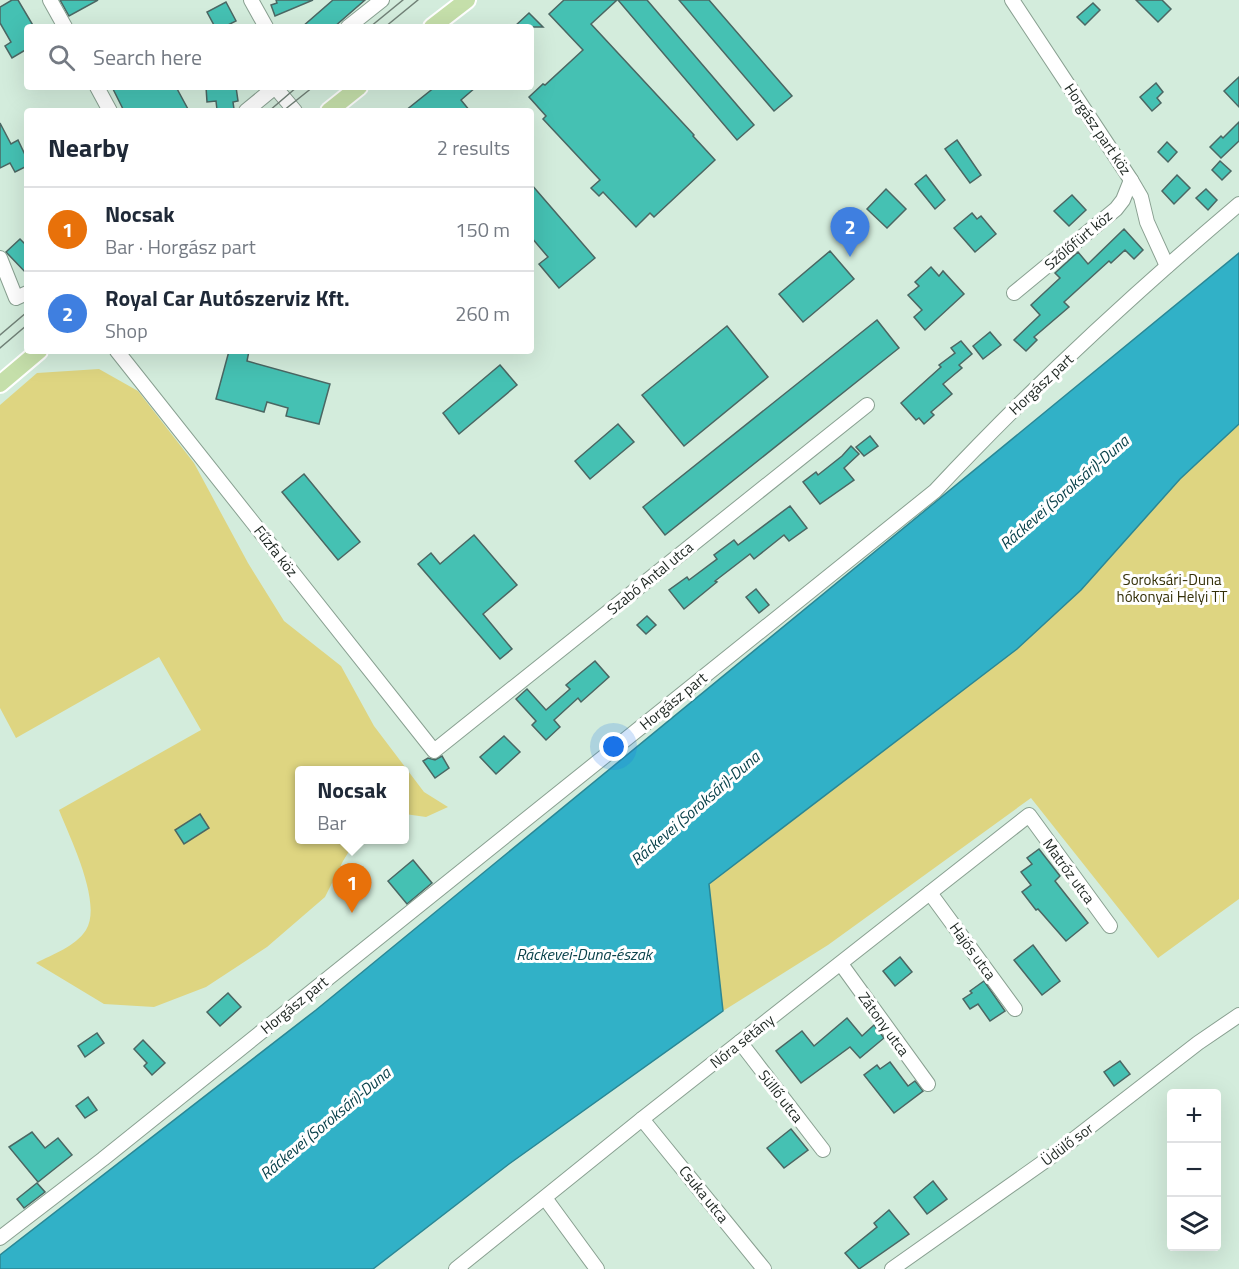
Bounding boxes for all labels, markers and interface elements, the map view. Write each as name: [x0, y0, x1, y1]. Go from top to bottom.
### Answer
search box: [24, 24, 534, 90]
text: Search here: [93, 40, 202, 74]
icon: search: [45, 41, 78, 74]
street label: Horgász part köz: [1059, 79, 1137, 180]
text: Nearby: [48, 128, 129, 167]
text: 2 results: [437, 132, 510, 163]
text: Nocsak: [105, 197, 175, 231]
street label: Szőlőfürt köz: [1039, 205, 1117, 275]
pin: 2: [830, 208, 870, 257]
text: 1: [62, 214, 73, 245]
text: 150 m: [455, 214, 510, 245]
text: Bar · Horgász part: [105, 231, 256, 262]
text: Royal Car Autószerviz Kft.: [105, 281, 350, 315]
text: 2: [62, 298, 73, 329]
text: 260 m: [455, 298, 510, 329]
text: Shop: [105, 315, 148, 346]
street label: Horgász part: [1003, 347, 1079, 420]
water label: Ráckevei (Soroksári)-Duna: [994, 429, 1134, 555]
street label: Fűzfa köz: [249, 520, 304, 582]
street label: Szabó Antal utca: [602, 536, 699, 620]
park label: Soroksári-Duna hókonyai Helyi TT: [1117, 568, 1227, 608]
street label: Horgász part: [634, 666, 712, 736]
your location: [599, 732, 628, 761]
water label: Ráckevei (Soroksári)-Duna: [625, 745, 765, 871]
popup: [295, 766, 409, 844]
text: Nocsak: [317, 773, 387, 807]
text: Bar: [317, 807, 346, 838]
street label: Matróz utca: [1037, 834, 1101, 909]
pin: 1: [332, 864, 372, 913]
street label: Hajós utca: [944, 917, 1002, 985]
water label: Ráckevei-Duna-észak: [516, 942, 654, 966]
street label: Horgász part: [255, 970, 333, 1040]
street label: Zátony utca: [853, 987, 915, 1061]
street label: Nóra sétány: [705, 1008, 779, 1074]
water label: Ráckevei (Soroksári)-Duna: [255, 1061, 396, 1185]
street label: Süllő utca: [753, 1065, 809, 1128]
map controls: [1167, 1089, 1221, 1251]
button: +: [1167, 1089, 1221, 1143]
street label: Üdülő sor: [1036, 1117, 1098, 1171]
button: −: [1167, 1143, 1221, 1197]
street label: Csuka utca: [674, 1160, 735, 1228]
button: layers: [1167, 1197, 1221, 1251]

